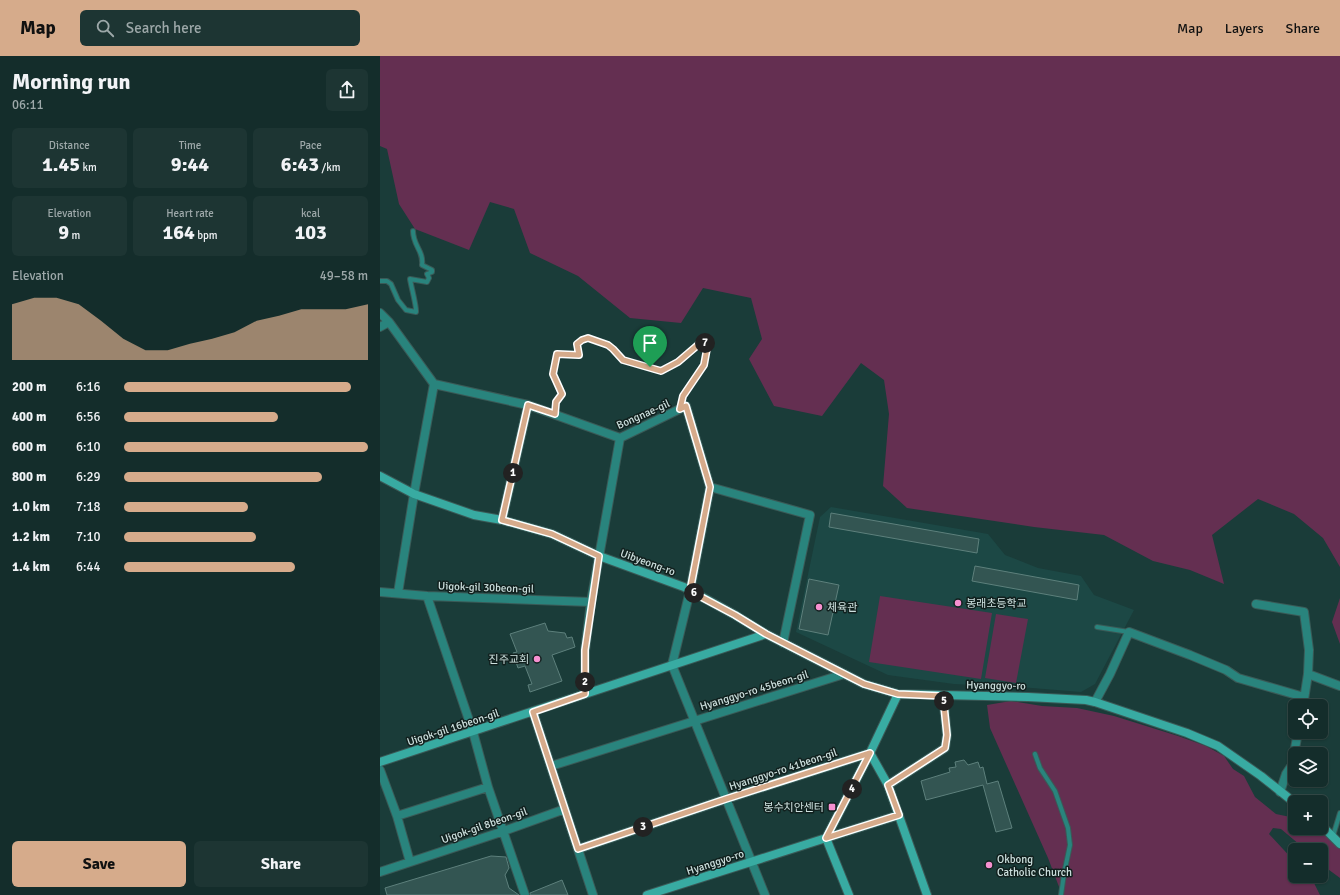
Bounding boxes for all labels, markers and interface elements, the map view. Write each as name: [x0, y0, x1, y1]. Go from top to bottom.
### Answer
search box: [80, 10, 360, 46]
text: Map: [20, 16, 56, 40]
icon: search: [94, 17, 116, 39]
text: Search here: [126, 19, 201, 37]
text: Map: [1177, 20, 1203, 37]
text: Layers: [1225, 20, 1264, 37]
text: Share: [1286, 20, 1320, 37]
text: Morning run: [12, 68, 131, 95]
button: share: [326, 69, 368, 111]
text: 06:11: [12, 97, 44, 113]
text: Distance: [49, 139, 90, 152]
text: Time: [179, 139, 201, 152]
text: Pace: [300, 139, 322, 152]
text: 1.45: [42, 152, 80, 177]
text: 9:44: [171, 152, 209, 177]
text: 6:43: [281, 152, 319, 177]
text: km: [80, 161, 97, 174]
text: /km: [319, 161, 340, 174]
text: Elevation: [47, 207, 91, 220]
text: Heart rate: [166, 207, 214, 220]
text: kcal: [301, 207, 320, 220]
text: 9: [58, 220, 69, 245]
text: 164: [162, 220, 195, 245]
text: 103: [294, 220, 327, 245]
text: m: [69, 229, 80, 242]
text: bpm: [195, 229, 218, 242]
text: Elevation: [12, 268, 64, 284]
text: 49–58 m: [320, 268, 368, 284]
pin: [633, 326, 667, 367]
icon: arrive: [639, 332, 661, 354]
pin: 7: [695, 333, 715, 353]
text: 7: [702, 336, 708, 349]
text: 200 m: [12, 379, 46, 395]
text: 6:16: [76, 379, 101, 395]
street label: Bongnae-gil: [614, 397, 672, 432]
text: 400 m: [12, 409, 46, 425]
text: 6:56: [76, 409, 101, 425]
text: 600 m: [12, 439, 46, 455]
text: 6:10: [76, 439, 101, 455]
pin: 1: [503, 463, 523, 483]
text: 1: [510, 466, 516, 479]
text: 800 m: [12, 469, 46, 485]
text: 6:29: [76, 469, 101, 485]
text: 1.0 km: [12, 499, 50, 515]
text: 7:18: [76, 499, 101, 515]
text: 1.2 km: [12, 529, 50, 545]
text: 7:10: [76, 529, 101, 545]
street label: Uibyeong-ro: [619, 547, 677, 579]
text: 1.4 km: [12, 559, 50, 575]
text: 6:44: [76, 559, 101, 575]
street label: Uigok-gil 30beon-gil: [438, 579, 534, 596]
pin: 6: [684, 583, 704, 603]
text: 6: [691, 586, 697, 599]
place label: 봉래초등학교: [966, 597, 1027, 610]
marker: 봉래초등학교: [953, 598, 963, 608]
place label: 체육관: [827, 601, 857, 614]
marker: 체육관: [814, 602, 824, 612]
place label: 진주교회: [489, 653, 529, 666]
marker: 진주교회: [532, 654, 542, 664]
street label: Hyanggyo-ro 45beon-gil: [698, 668, 810, 713]
pin: 2: [575, 672, 595, 692]
text: 2: [582, 675, 588, 688]
street label: Hyanggyo-ro: [966, 678, 1026, 693]
pin: 5: [934, 691, 954, 711]
text: 5: [941, 694, 947, 707]
map controls: [1288, 699, 1328, 883]
button: locate: [1288, 699, 1328, 739]
street label: Uigok-gil 16beon-gil: [405, 706, 501, 749]
street label: Hyanggyo-ro 41beon-gil: [727, 746, 839, 793]
button: layers: [1288, 747, 1328, 787]
pin: 4: [842, 779, 862, 799]
text: 4: [849, 782, 855, 795]
button: +: [1288, 795, 1328, 835]
place label: 봉수치안센터: [763, 801, 824, 814]
marker: 봉수치안센터: [827, 802, 837, 812]
street label: Uigok-gil 8beon-gil: [439, 805, 529, 846]
pin: 3: [633, 817, 653, 837]
text: 3: [640, 820, 646, 833]
button: Save: [12, 841, 186, 887]
button: Share: [194, 841, 368, 887]
button: −: [1288, 843, 1328, 883]
street label: Hyanggyo-ro: [685, 847, 746, 878]
place label: Okbong Catholic Church: [997, 853, 1072, 879]
marker: Okbong Catholic Church: [984, 860, 994, 870]

